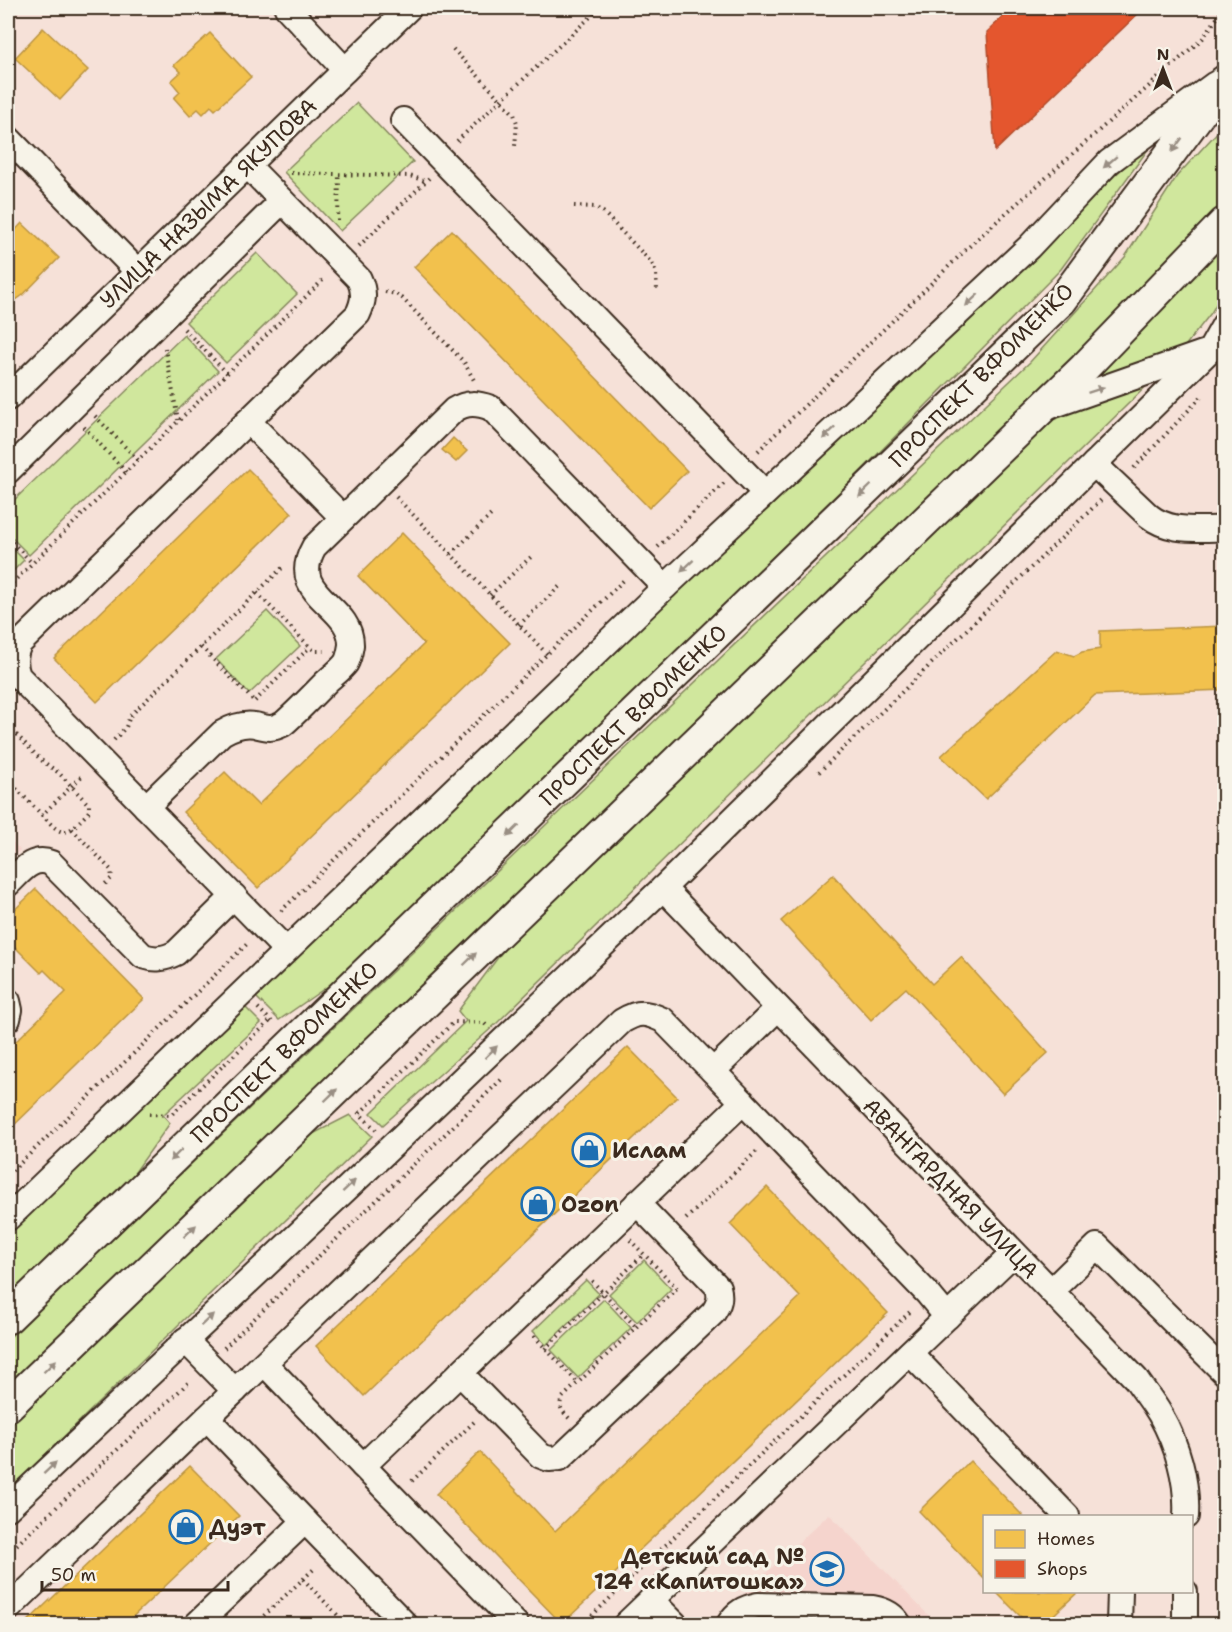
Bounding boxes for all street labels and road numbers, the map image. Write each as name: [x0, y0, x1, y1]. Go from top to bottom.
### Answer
street label: УЛИЦА НАЗЫМА ЯКУПОВА: [94, 92, 323, 315]
street label: ПРОСПЕКТ В.ФОМЕНКО: [883, 277, 1080, 474]
street label: ПРОСПЕКТ В.ФОМЕНКО: [533, 618, 733, 813]
street label: ПРОСПЕКТ В.ФОМЕНКО: [184, 955, 384, 1150]
street label: АВАНГАРДНАЯ УЛИЦА: [857, 1092, 1045, 1285]

